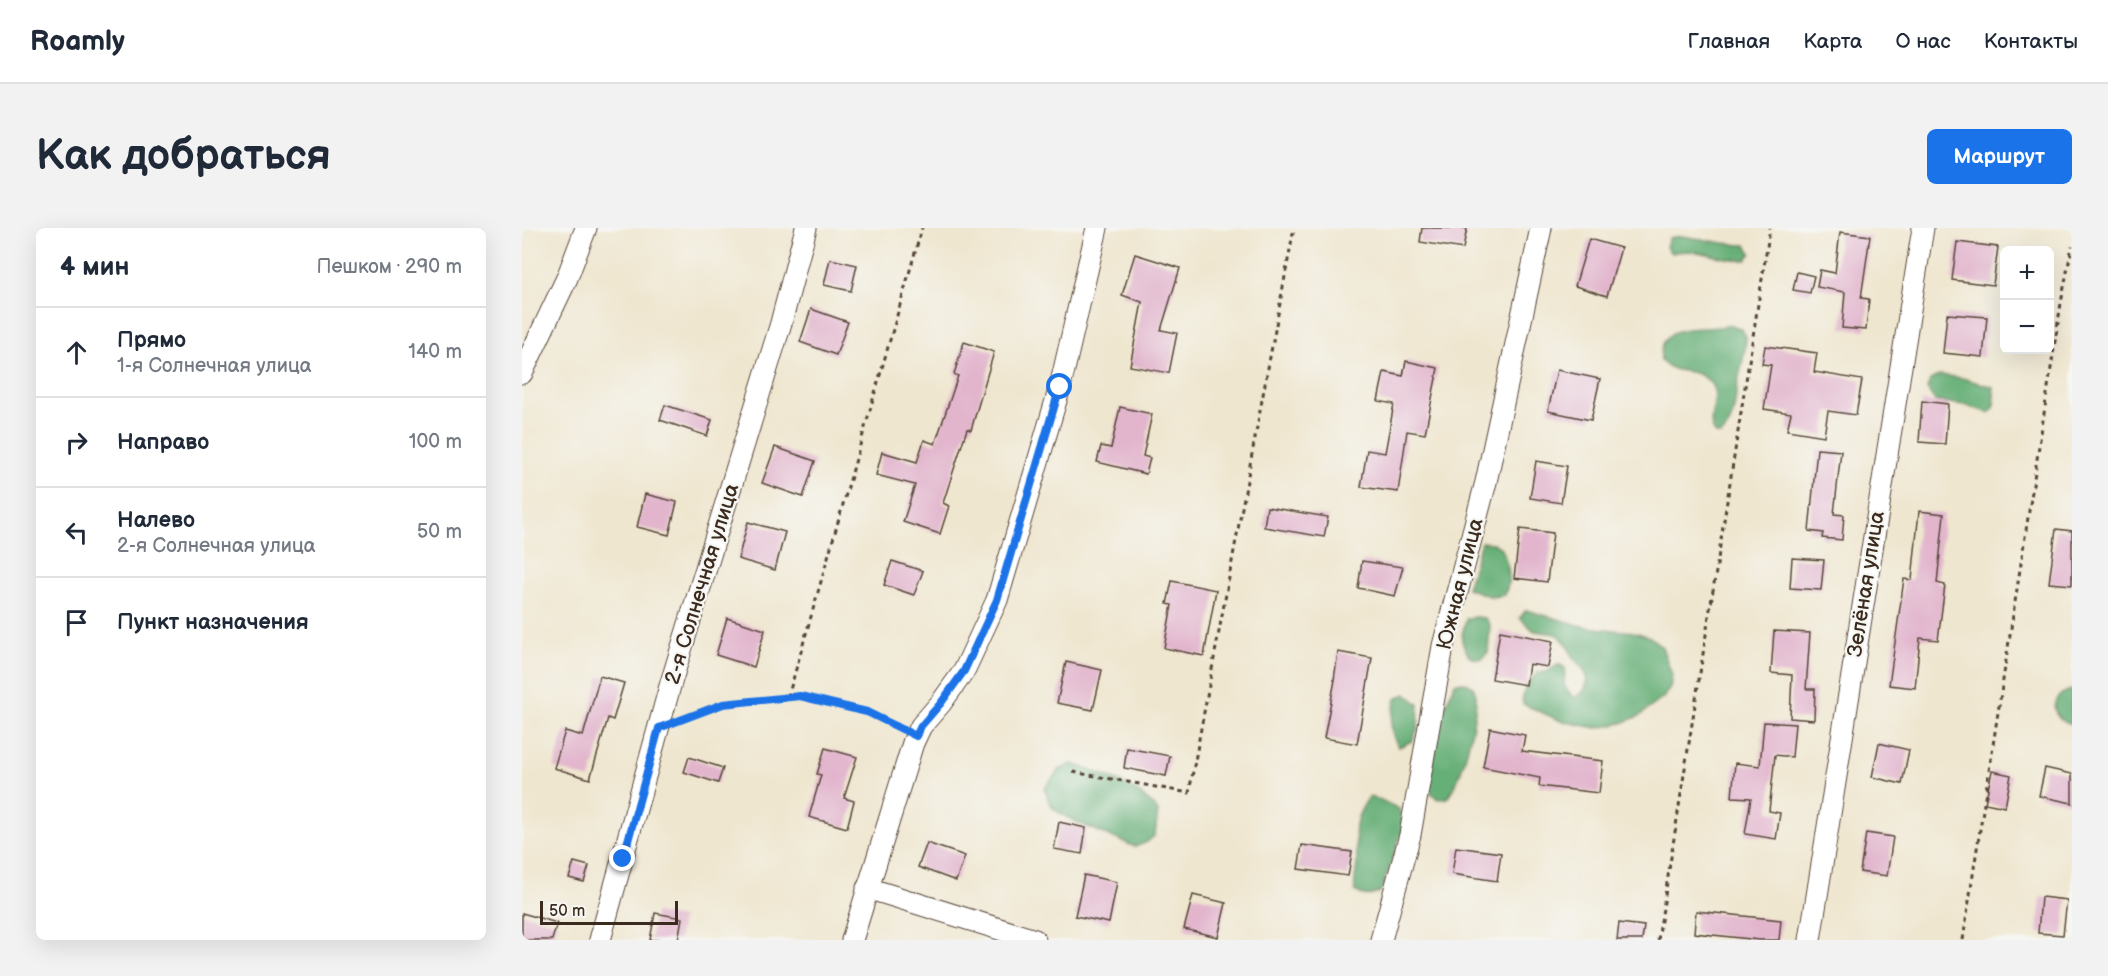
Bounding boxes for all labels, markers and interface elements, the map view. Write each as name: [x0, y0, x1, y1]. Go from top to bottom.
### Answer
text: Roamly: [30, 25, 125, 58]
text: Главная: [1687, 29, 1770, 54]
text: Карта: [1803, 29, 1862, 54]
text: О нас: [1895, 29, 1951, 54]
text: Контакты: [1984, 29, 2078, 54]
button: Маршрут: [1927, 129, 2072, 184]
text: Как добраться: [36, 131, 331, 182]
map controls: [2000, 246, 2054, 354]
button: +: [2000, 246, 2054, 300]
text: 4 мин: [60, 252, 129, 283]
text: Пешком · 290 m: [316, 255, 462, 279]
button: −: [2000, 300, 2054, 354]
text: Прямо: [117, 327, 186, 354]
icon: ahead: [60, 336, 93, 369]
text: 140 m: [408, 340, 462, 364]
text: 1-я Солнечная улица: [117, 354, 311, 378]
route start: [1046, 373, 1072, 399]
icon: right: [60, 426, 93, 459]
text: Направо: [117, 429, 209, 456]
text: 100 m: [409, 430, 462, 454]
street label: 2-я Солнечная улица: [660, 480, 745, 687]
text: Налево: [117, 507, 195, 534]
street label: Зелёная улица: [1842, 509, 1890, 659]
street label: Южная улица: [1432, 515, 1489, 652]
icon: left: [60, 516, 93, 549]
text: 50 m: [417, 520, 462, 544]
text: 2-я Солнечная улица: [117, 534, 316, 558]
icon: arrive: [60, 606, 93, 639]
text: Пункт назначения: [117, 609, 309, 636]
route end: [609, 845, 635, 871]
scale bar: [540, 898, 678, 926]
text: 50 m: [549, 902, 585, 921]

